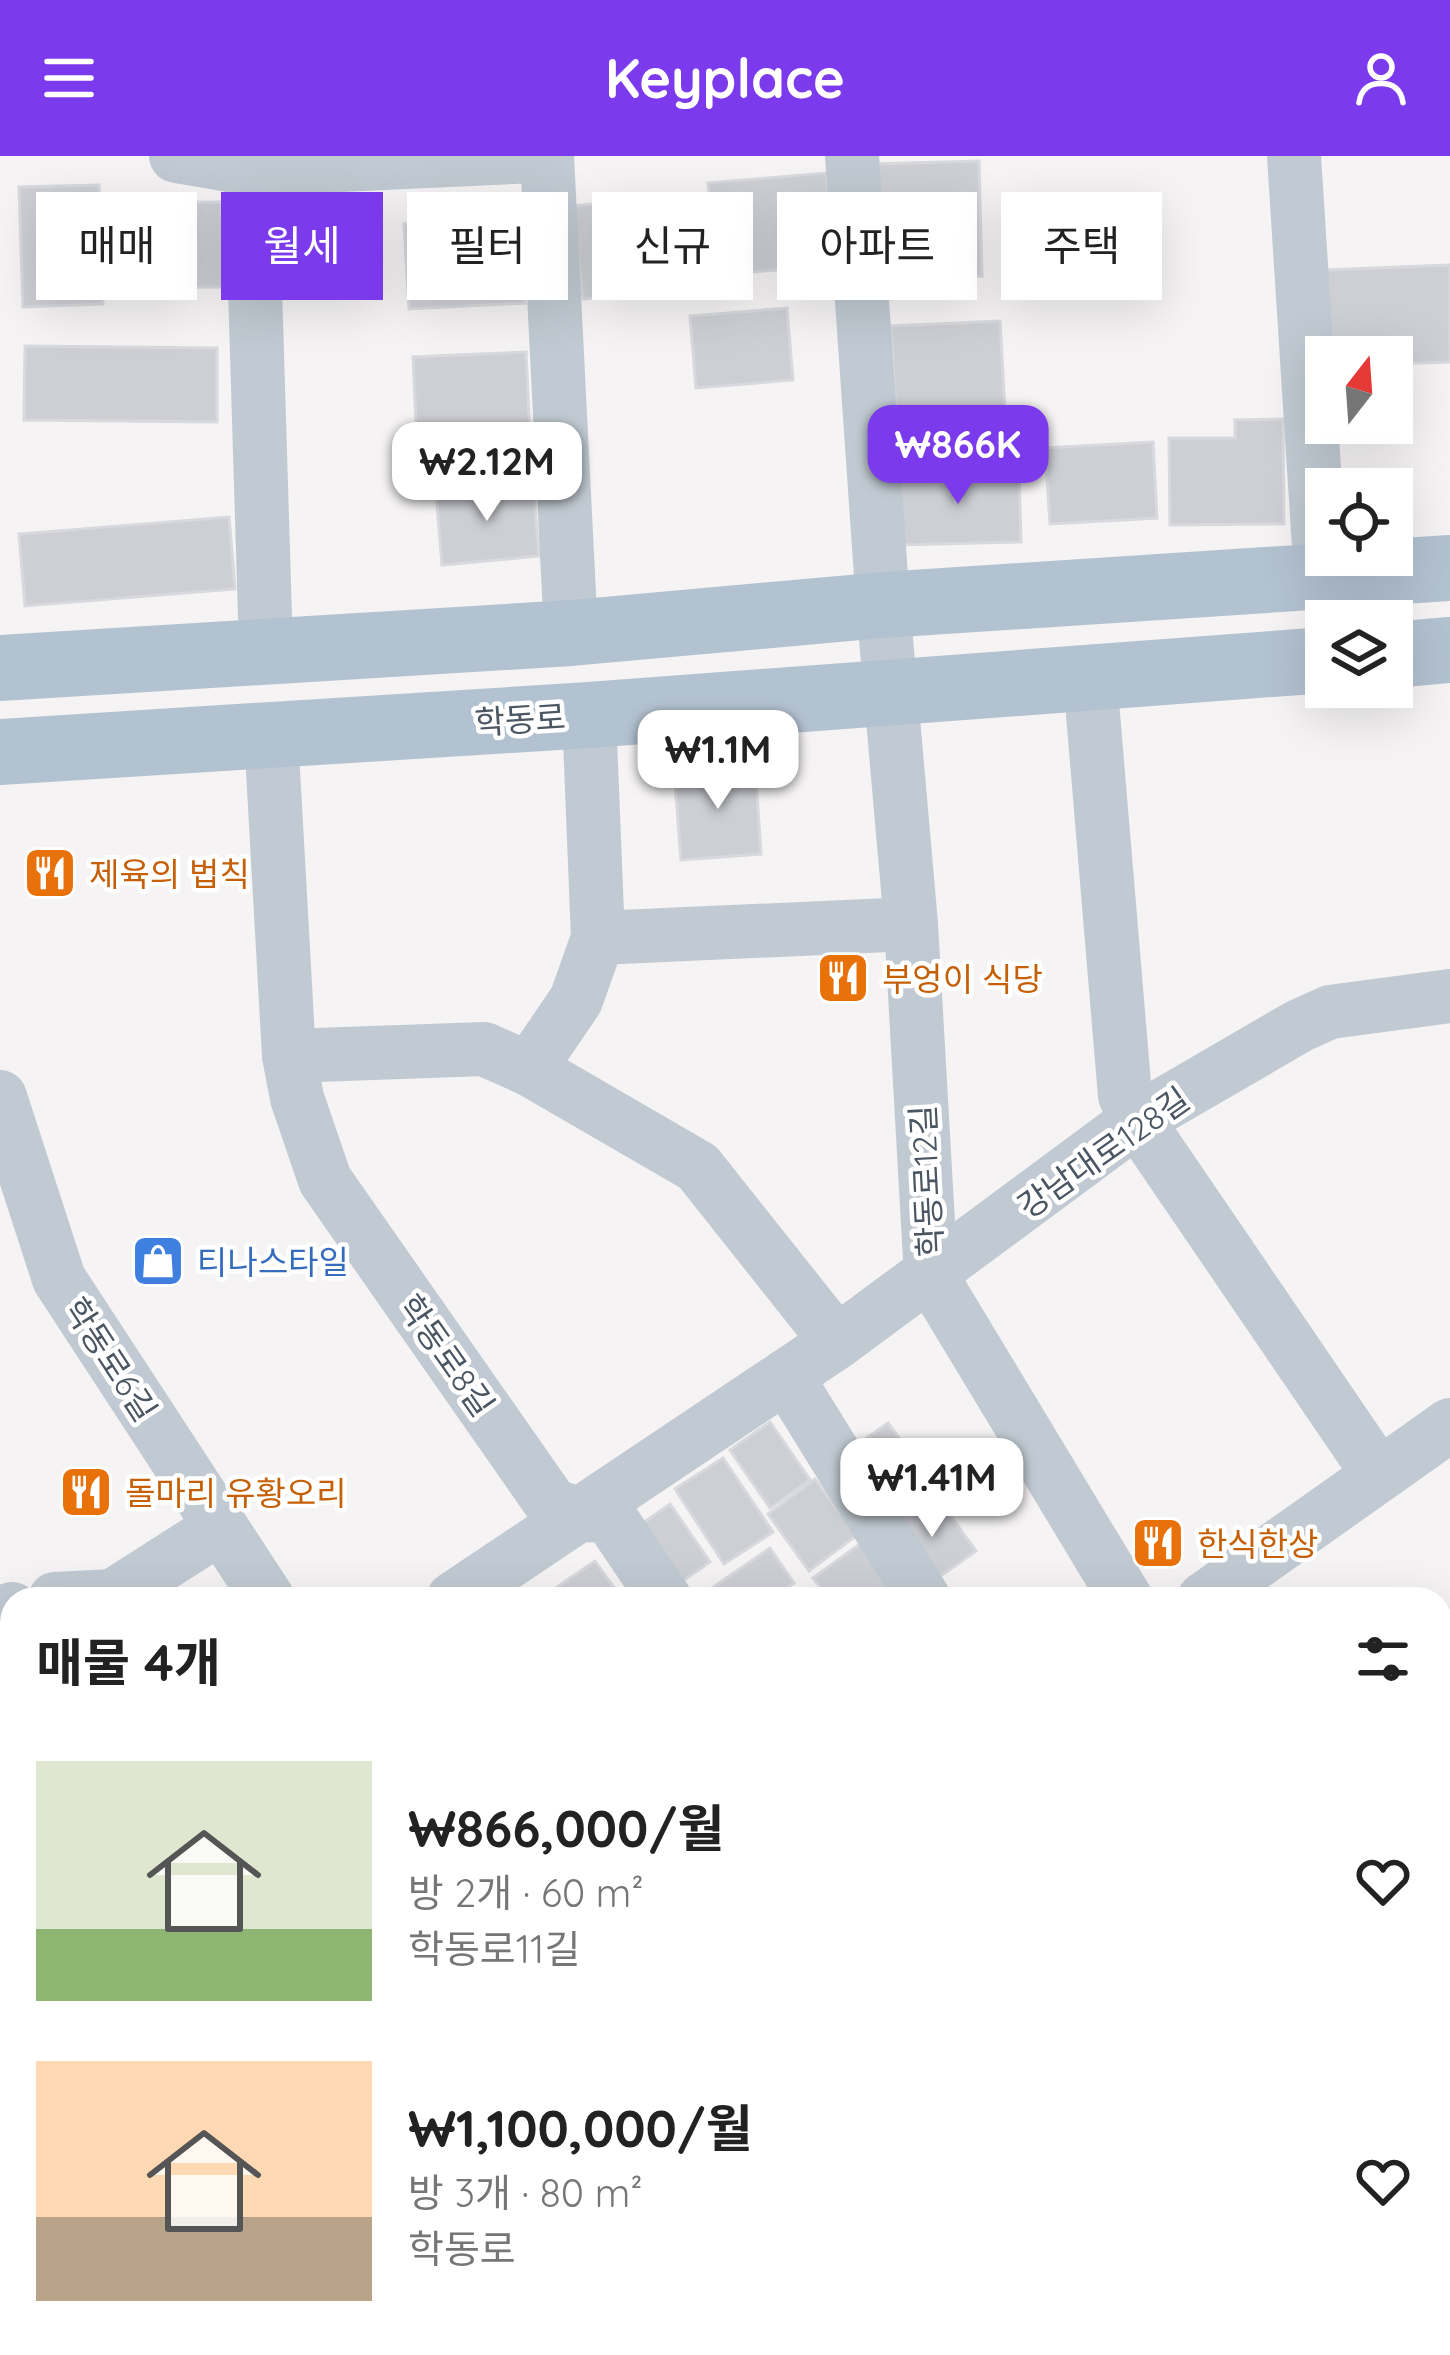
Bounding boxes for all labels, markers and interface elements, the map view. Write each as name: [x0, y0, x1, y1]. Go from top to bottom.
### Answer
text: Keyplace: [605, 44, 845, 112]
icon: menu: [36, 45, 102, 111]
icon: person: [1348, 45, 1414, 111]
chip: 매매: [36, 192, 197, 300]
chip: 월세: [221, 192, 383, 300]
chip: 필터: [407, 192, 568, 300]
chip: 신규: [592, 192, 753, 300]
chip: 아파트: [777, 192, 977, 300]
chip: 주택: [1001, 192, 1162, 300]
north arrow: [1305, 336, 1413, 444]
map controls: [1305, 336, 1413, 708]
pin: ₩866K: [874, 405, 1042, 507]
text: ₩866K: [895, 419, 1021, 468]
pin: ₩2.12M: [389, 422, 585, 524]
text: ₩2.12M: [419, 436, 555, 485]
button: locate: [1305, 468, 1413, 576]
button: layers: [1305, 600, 1413, 708]
street label: 학동로: [473, 695, 567, 743]
pin: ₩1.1M: [634, 710, 802, 812]
text: ₩1.1M: [665, 724, 771, 773]
restaurant icon: 제육의 법칙: [22, 845, 78, 901]
place label: 제육의 법칙: [89, 853, 250, 894]
restaurant icon: 부엉이 식당: [815, 950, 871, 1006]
place label: 부엉이 식당: [882, 958, 1043, 999]
street label: 강남대로128길: [1009, 1078, 1197, 1226]
street label: 학동로12길: [902, 1104, 950, 1258]
shop icon: 티나스타일: [130, 1233, 186, 1289]
place label: 티나스타일: [197, 1241, 349, 1282]
street label: 학동로8길: [390, 1286, 504, 1424]
street label: 학동로6길: [56, 1289, 166, 1429]
pin: ₩1.41M: [834, 1438, 1030, 1540]
text: ₩1.41M: [867, 1452, 997, 1501]
restaurant icon: 돌마리 유황오리: [58, 1464, 114, 1520]
place label: 돌마리 유황오리: [125, 1472, 347, 1513]
restaurant icon: 한식한상: [1130, 1515, 1186, 1571]
place label: 한식한상: [1197, 1523, 1318, 1564]
icon: filters: [1350, 1626, 1416, 1692]
text: 매물 4개: [36, 1630, 221, 1694]
text: ₩866,000/월: [408, 1796, 724, 1860]
icon: home: [132, 1809, 276, 1953]
icon: heart: [1350, 1848, 1416, 1914]
text: 방 2개 · 60 m²: [408, 1868, 644, 1917]
text: 학동로11길: [408, 1924, 580, 1973]
text: ₩1,100,000/월: [408, 2096, 753, 2160]
icon: home: [132, 2109, 276, 2253]
icon: heart: [1350, 2148, 1416, 2214]
text: 방 3개 · 80 m²: [408, 2168, 643, 2217]
text: 학동로: [408, 2224, 516, 2273]

